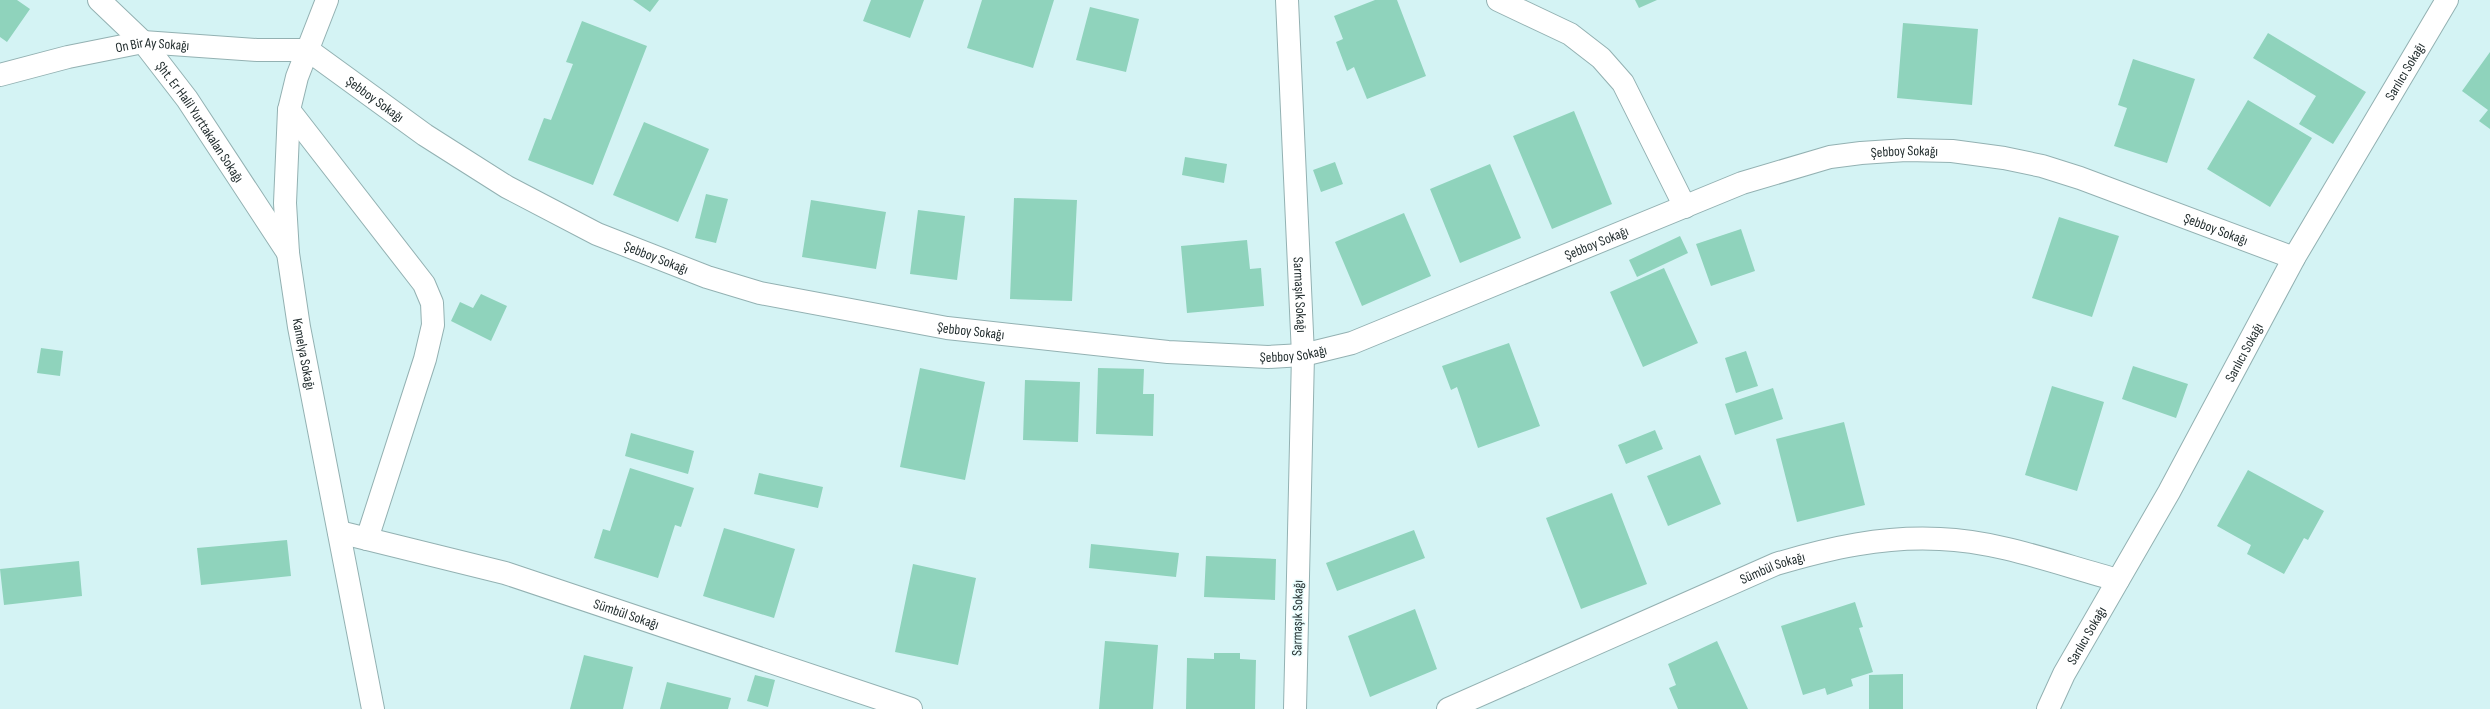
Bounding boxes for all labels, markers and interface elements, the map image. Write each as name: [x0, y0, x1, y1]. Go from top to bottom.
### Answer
street label: On Bir Ay Sokağı: [114, 34, 190, 56]
street label: Sarılıcı Sokağı: [2381, 39, 2429, 104]
street label: Şht. Er Halil Yurttakalan Sokağı: [152, 58, 247, 186]
street label: Şebboy Sokağı: [343, 72, 407, 126]
street label: Şebboy Sokağı: [1870, 142, 1938, 161]
street label: Şebboy Sokağı: [2181, 210, 2250, 249]
street label: Şebboy Sokağı: [1562, 223, 1631, 264]
street label: Şebboy Sokağı: [622, 237, 691, 278]
street label: Sarmaşık Sokağı: [1290, 256, 1310, 333]
street label: Kamelya Sokağı: [289, 317, 319, 391]
street label: Şebboy Sokağı: [936, 318, 1005, 343]
street label: Sarılıcı Sokağı: [2221, 320, 2267, 385]
street label: Şebboy Sokağı: [1259, 341, 1329, 366]
street label: Sümbül Sokağı: [1737, 548, 1807, 588]
street label: Sarmaşık Sokağı: [1288, 580, 1307, 656]
street label: Sümbül Sokağı: [591, 595, 661, 633]
street label: Sarılıcı Sokağı: [2063, 604, 2110, 668]

